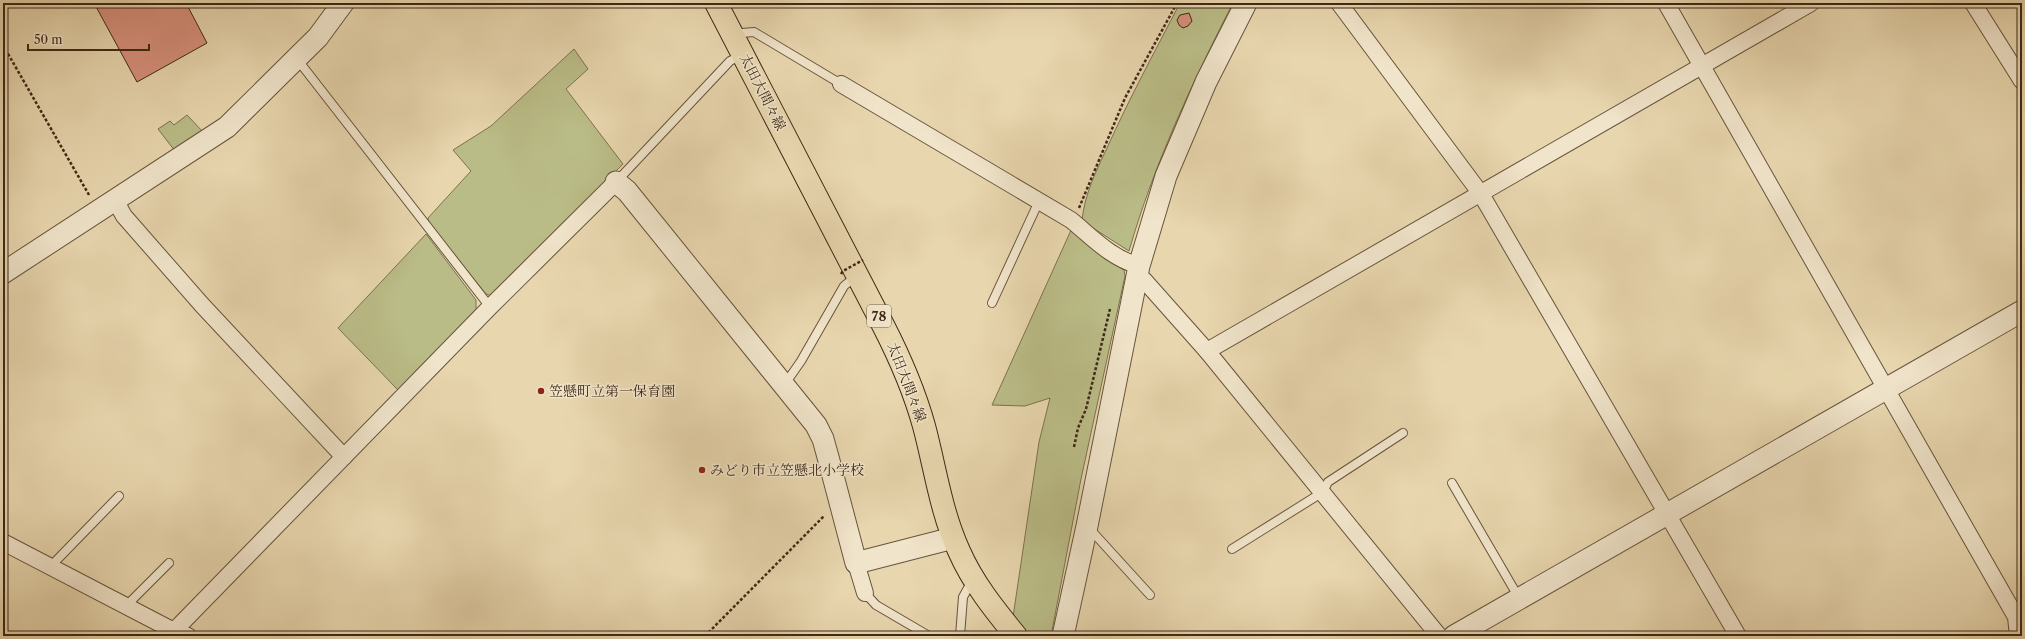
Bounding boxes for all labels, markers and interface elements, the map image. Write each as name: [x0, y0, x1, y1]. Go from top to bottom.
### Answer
scale bar: [28, 26, 149, 52]
text: 50 m: [34, 32, 63, 47]
street label: 太田大間々線: [736, 50, 790, 134]
road number: 78: [867, 305, 891, 327]
street label: 太田大間々線: [884, 340, 930, 424]
place label: 笠懸町立第一保育園: [549, 382, 675, 400]
marker: 笠懸町立第一保育園: [536, 386, 546, 396]
place label: みどり市立笠懸北小学校: [710, 461, 864, 479]
marker: みどり市立笠懸北小学校: [697, 465, 707, 475]

